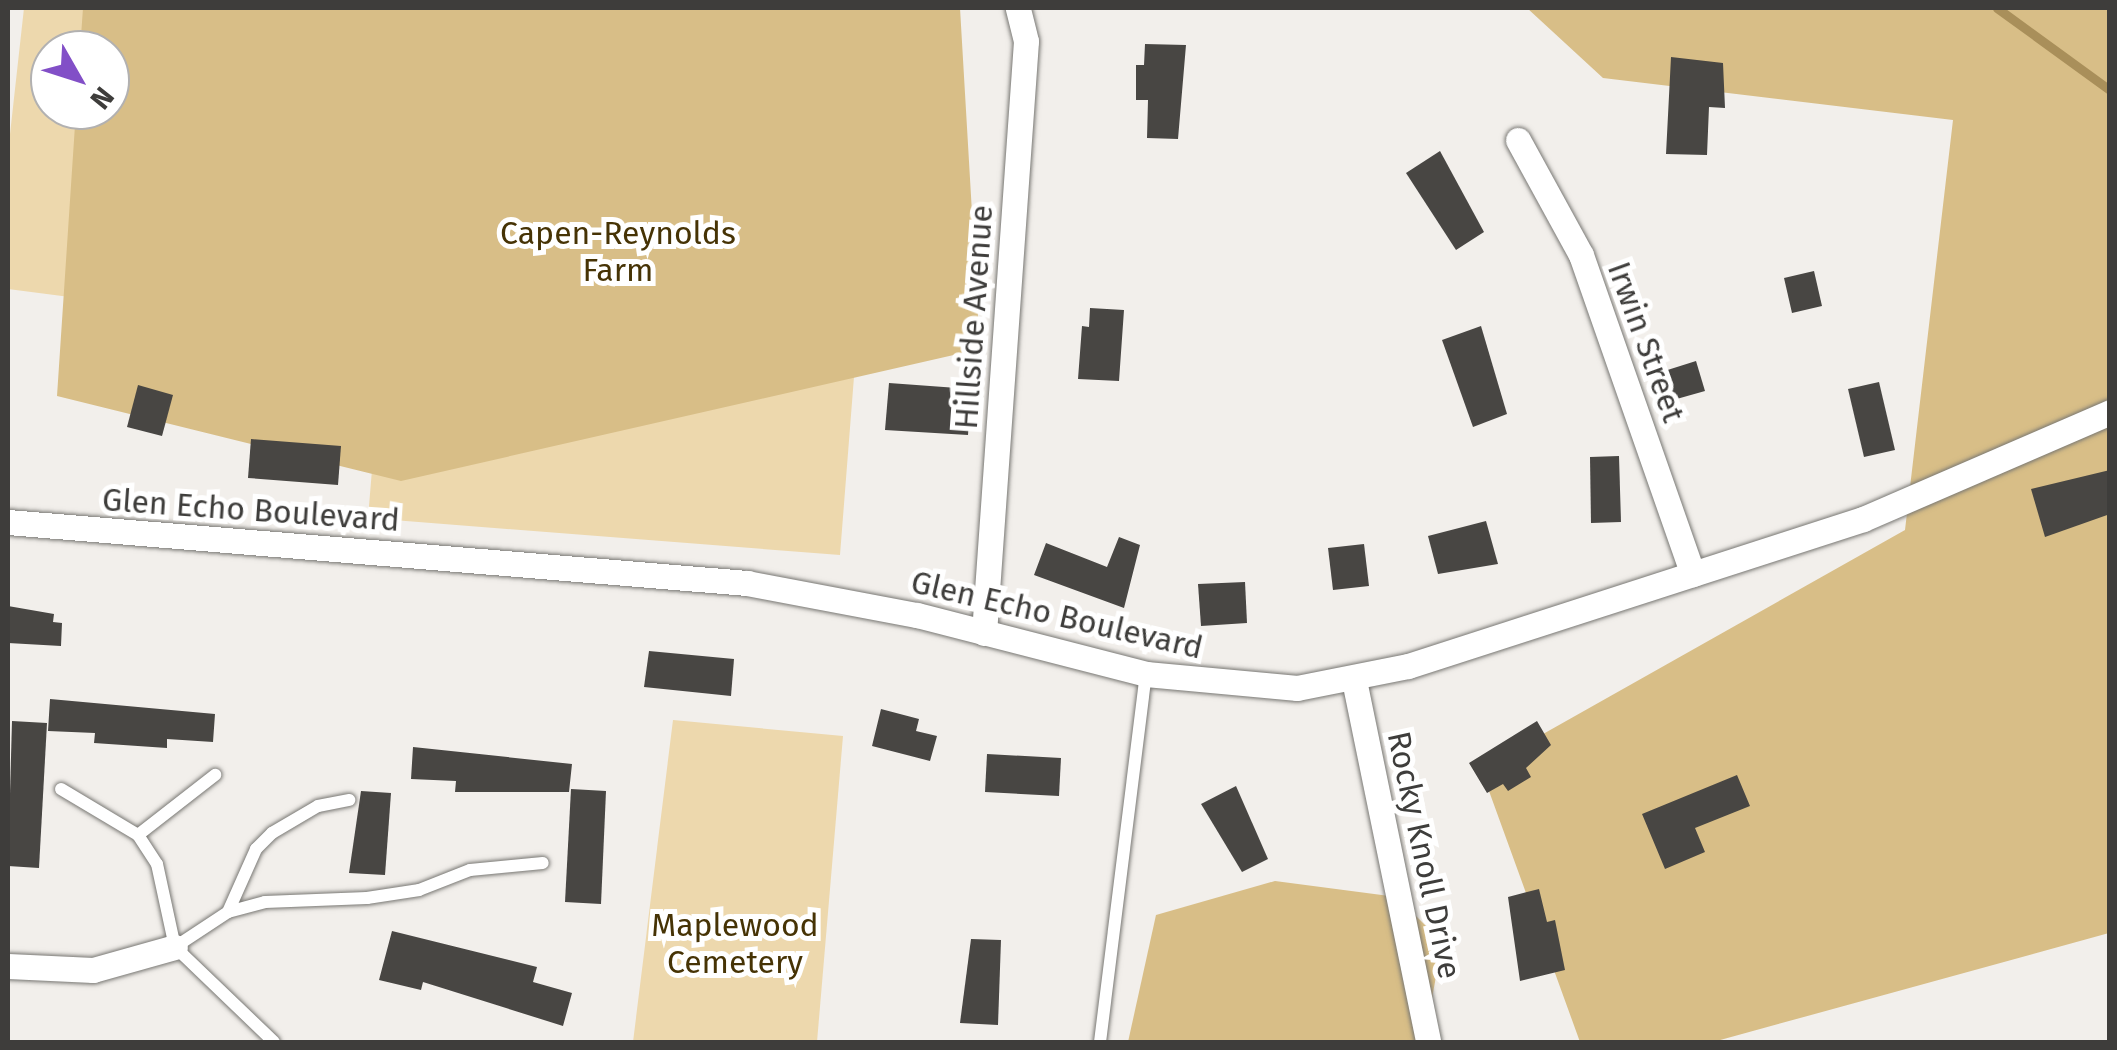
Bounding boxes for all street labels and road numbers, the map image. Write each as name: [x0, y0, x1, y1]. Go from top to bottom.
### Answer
street label: Hillside Avenue: [947, 204, 1001, 430]
street label: Irwin Street: [1599, 257, 1693, 427]
street label: Glen Echo Boulevard: [101, 480, 401, 540]
street label: Glen Echo Boulevard: [907, 563, 1207, 667]
street label: Rocky Knoll Drive: [1379, 728, 1469, 982]

